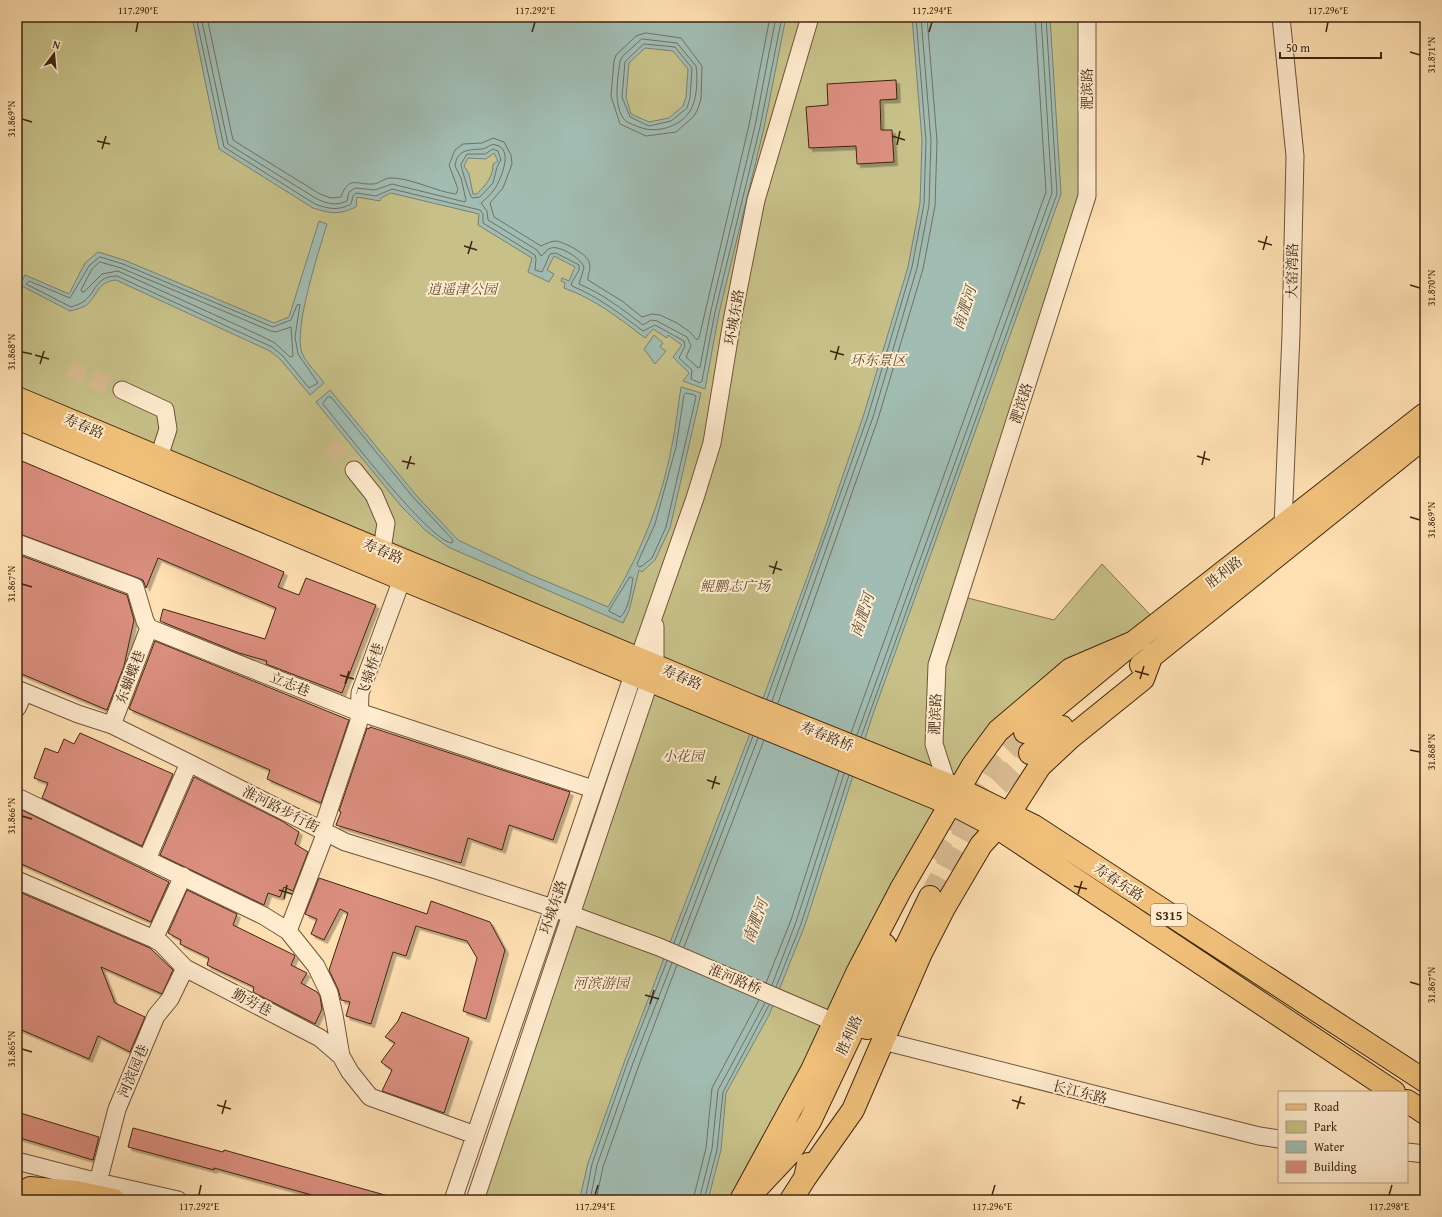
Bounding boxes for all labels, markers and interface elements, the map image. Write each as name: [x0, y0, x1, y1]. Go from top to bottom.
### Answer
text: 117.290°E: [118, 3, 158, 18]
text: 117.292°E: [515, 3, 555, 18]
text: 117.294°E: [912, 3, 952, 18]
text: 117.296°E: [1308, 3, 1348, 18]
north arrow: [34, 34, 74, 74]
scale bar: [1280, 34, 1381, 60]
text: N: [51, 36, 63, 53]
text: 31.871°N: [1424, 36, 1439, 73]
text: 50 m: [1286, 39, 1310, 56]
street label: 淝滨路: [1077, 68, 1097, 110]
text: 31.869°N: [4, 100, 19, 137]
street label: 大窑湾路: [1282, 243, 1302, 299]
text: 31.870°N: [1424, 269, 1439, 306]
park label: 逍遥津公园: [427, 279, 499, 299]
water label: 南淝河: [947, 281, 982, 333]
street label: 环城东路: [719, 288, 749, 346]
text: 31.868°N: [4, 333, 19, 370]
park label: 环东景区: [850, 350, 908, 370]
street label: 淝滨路: [1005, 380, 1037, 426]
street label: 寿春路: [61, 409, 107, 443]
text: 31.869°N: [1424, 501, 1439, 538]
street label: 寿春路: [360, 534, 406, 568]
street label: 胜利路: [1201, 551, 1247, 593]
text: 31.867°N: [4, 565, 19, 602]
park label: 鲲鹏志广场: [700, 576, 771, 596]
water label: 南淝河: [845, 588, 880, 640]
street label: 飞骑桥巷: [352, 640, 388, 700]
street label: 东蝴蝶巷: [111, 647, 149, 707]
street label: 寿春路: [659, 660, 705, 694]
street label: 立志巷: [267, 667, 313, 701]
street label: 淝滨路: [924, 693, 946, 735]
street label: 寿春路桥: [797, 716, 857, 756]
text: 31.868°N: [1424, 733, 1439, 770]
park label: 小花园: [662, 746, 706, 766]
street label: 淮河路步行街: [239, 781, 323, 837]
text: 31.866°N: [4, 797, 19, 834]
street label: 寿春东路: [1090, 858, 1148, 906]
street label: 环城东路: [534, 877, 572, 937]
water label: 南淝河: [737, 893, 774, 946]
road number: S315: [1151, 904, 1187, 926]
street label: 淮河路桥: [705, 959, 765, 999]
text: 31.867°N: [1424, 966, 1439, 1003]
park label: 河滨游园: [573, 973, 631, 993]
street label: 勤劳巷: [229, 984, 275, 1020]
street label: 胜利路: [831, 1012, 867, 1058]
text: 31.865°N: [4, 1030, 19, 1067]
street label: 河滨园巷: [113, 1041, 153, 1101]
street label: 长江东路: [1050, 1076, 1110, 1108]
legend: [1278, 1091, 1408, 1183]
text: Road: [1314, 1098, 1340, 1115]
text: Park: [1314, 1118, 1338, 1135]
text: Water: [1314, 1138, 1344, 1155]
text: Building: [1314, 1158, 1357, 1175]
text: 117.292°E: [179, 1199, 219, 1214]
text: 117.294°E: [575, 1199, 615, 1214]
text: 117.296°E: [972, 1199, 1012, 1214]
text: 117.298°E: [1369, 1199, 1409, 1214]

